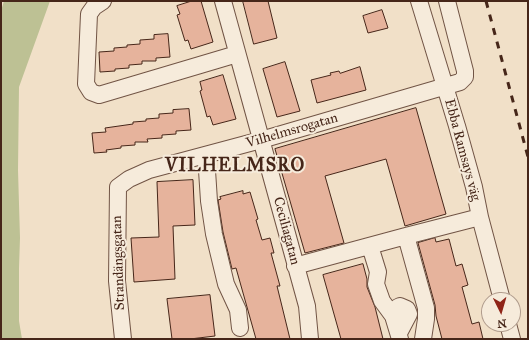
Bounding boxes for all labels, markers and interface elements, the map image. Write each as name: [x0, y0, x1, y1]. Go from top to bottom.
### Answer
street label: Ebba Ramsays väg: [440, 97, 484, 203]
street label: Vilhelmsrogatan: [244, 110, 340, 152]
district label: VILHELMSRO: [165, 156, 305, 178]
street label: Ceciliagatan: [269, 195, 303, 267]
street label: Strandängsgatan: [109, 215, 129, 311]
north arrow: [481, 292, 521, 332]
text: N: [497, 317, 507, 330]

